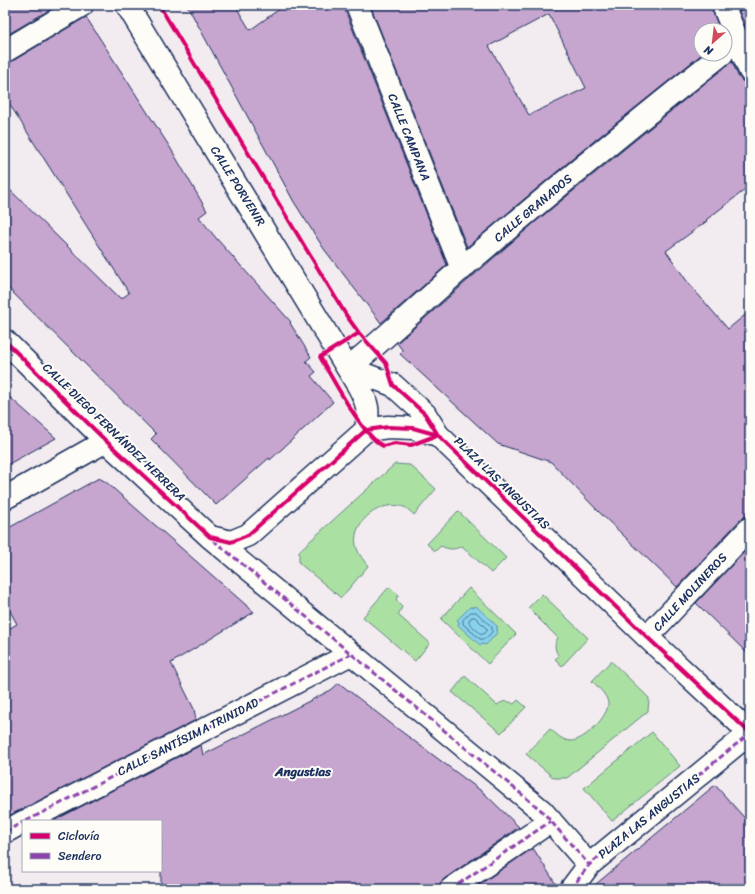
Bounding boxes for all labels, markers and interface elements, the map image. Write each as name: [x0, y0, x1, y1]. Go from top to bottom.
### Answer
north arrow: [693, 22, 733, 62]
text: N: [700, 40, 717, 61]
street label: CALLE CAMPANA: [381, 90, 437, 184]
street label: CALLE PORVENIR: [204, 141, 272, 231]
street label: CALLE GRANADOS: [489, 168, 578, 248]
street label: CALLE DIEGO FERNÁNDEZ HERRERA: [37, 357, 191, 507]
street label: PLAZA LAS ANGUSTIAS: [449, 431, 556, 535]
street label: CALLE MOLINEROS: [647, 547, 733, 637]
street label: CALLE SANTÍSIMA TRINIDAD: [113, 691, 263, 782]
district label: Angustias: [274, 760, 332, 783]
street label: PLAZA LAS ANGUSTIAS: [593, 767, 706, 864]
legend: [22, 820, 162, 872]
text: Ciclovía: [58, 825, 99, 847]
text: Sendero: [58, 845, 102, 867]

